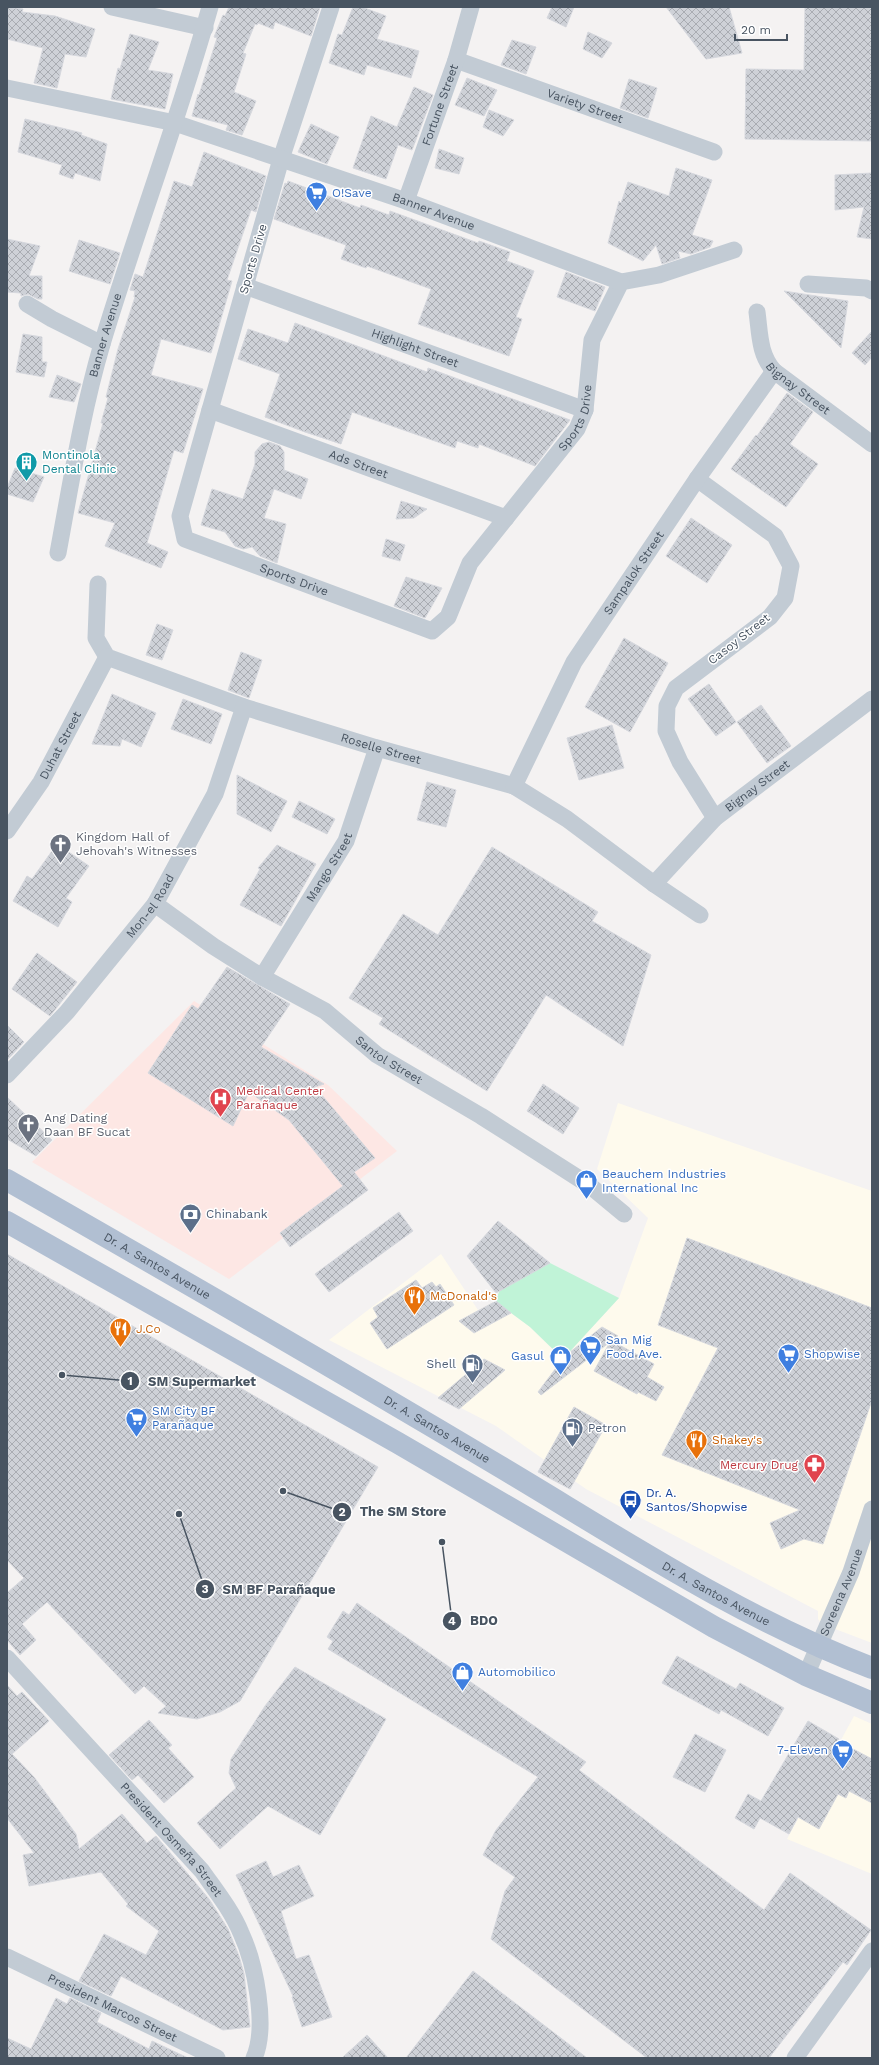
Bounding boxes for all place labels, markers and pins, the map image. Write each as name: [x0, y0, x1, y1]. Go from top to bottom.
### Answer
supermarket icon: O!Save: [303, 180, 329, 213]
place label: O!Save: [332, 186, 372, 200]
place label: Montinola Dental Clinic: [42, 448, 117, 476]
building icon: Montinola Dental Clinic: [13, 449, 39, 482]
place label: Kingdom Hall of Jehovah's Witnesses: [76, 830, 197, 858]
church icon: Kingdom Hall of Jehovah's Witnesses: [47, 831, 73, 864]
place label: Medical Center Parañaque: [236, 1084, 324, 1112]
hospital icon: Medical Center Parañaque: [207, 1085, 233, 1118]
place label: Ang Dating Daan BF Sucat: [44, 1111, 130, 1139]
church icon: Ang Dating Daan BF Sucat: [15, 1112, 41, 1145]
place label: Beauchem Industries International Inc: [602, 1167, 726, 1195]
shop icon: Beauchem Industries International Inc: [573, 1168, 599, 1201]
bank icon: Chinabank: [177, 1201, 203, 1234]
place label: Chinabank: [206, 1207, 268, 1221]
restaurant icon: McDonald's: [402, 1283, 428, 1316]
place label: McDonald's: [430, 1289, 497, 1303]
restaurant icon: J.Co: [107, 1316, 133, 1349]
place label: J.Co: [136, 1322, 161, 1336]
place label: San Mig Food Ave.: [606, 1333, 662, 1361]
supermarket icon: San Mig Food Ave.: [577, 1334, 603, 1367]
supermarket icon: Shopwise: [775, 1341, 801, 1374]
shop icon: Gasul: [547, 1343, 573, 1376]
place label: Shopwise: [804, 1347, 860, 1361]
place label: Gasul: [511, 1349, 544, 1363]
fuel station icon: Shell: [459, 1351, 485, 1384]
place label: Shell: [427, 1357, 456, 1371]
callout: SM Supermarket: [120, 1369, 263, 1394]
place label: SM City BF Parañaque: [152, 1404, 216, 1432]
supermarket icon: SM City BF Parañaque: [124, 1405, 150, 1438]
fuel station icon: Petron: [559, 1415, 585, 1448]
place label: Petron: [588, 1421, 626, 1435]
restaurant icon: Shakey's: [683, 1427, 709, 1460]
place label: Shakey's: [712, 1433, 762, 1447]
pharmacy icon: Mercury Drug: [801, 1452, 827, 1485]
place label: Mercury Drug: [720, 1458, 799, 1472]
place label: Dr. A. Santos/Shopwise: [646, 1486, 748, 1514]
bus stop icon: Dr. A. Santos/Shopwise: [618, 1487, 644, 1520]
callout: The SM Store: [332, 1499, 455, 1524]
callout: SM BF Parañaque: [195, 1577, 344, 1602]
callout: BDO: [442, 1608, 506, 1633]
shop icon: Automobilico: [449, 1659, 475, 1692]
place label: Automobilico: [478, 1665, 556, 1679]
supermarket icon: 7-Eleven: [830, 1737, 856, 1770]
place label: 7-Eleven: [777, 1743, 828, 1757]

